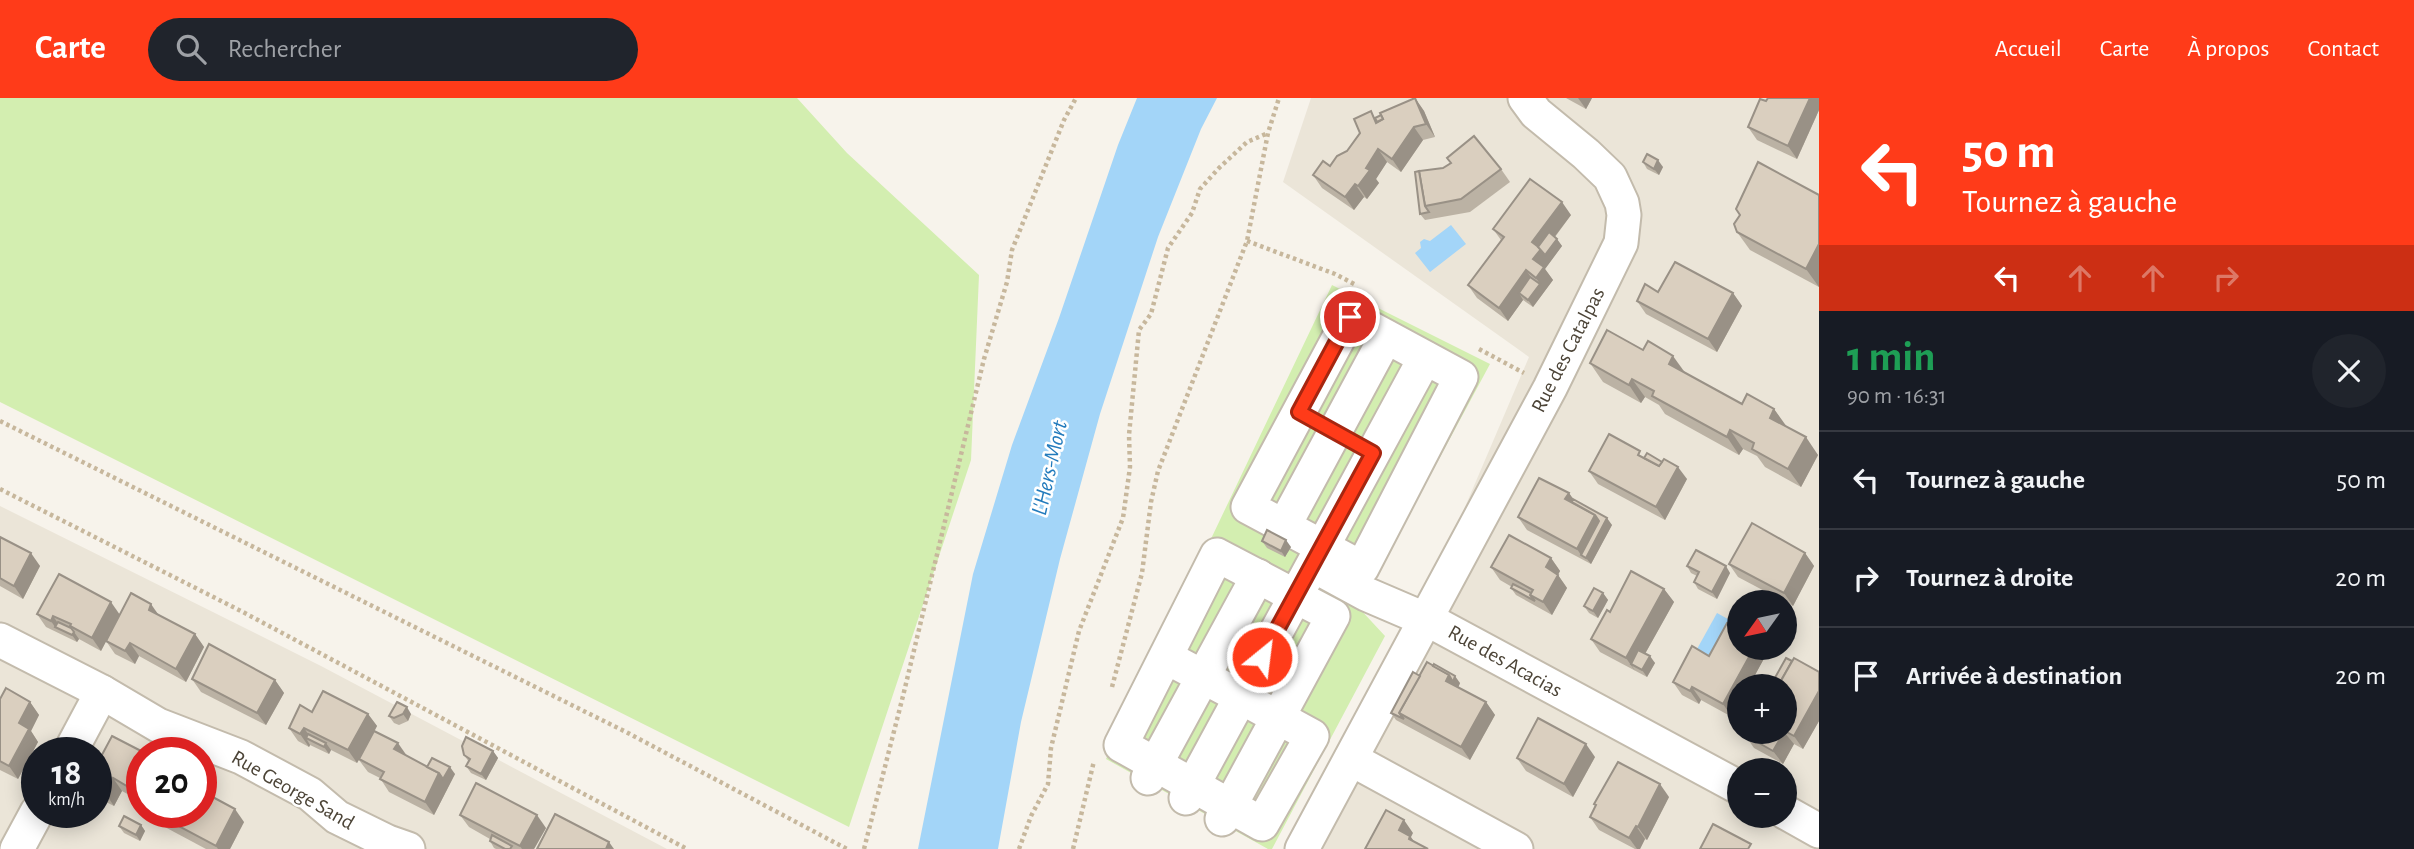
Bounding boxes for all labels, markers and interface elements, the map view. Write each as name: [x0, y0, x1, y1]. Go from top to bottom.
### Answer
search box: [148, 18, 638, 81]
icon: search: [172, 30, 210, 68]
text: Carte: [35, 32, 106, 65]
text: Rechercher: [228, 36, 341, 62]
text: Accueil: [1995, 37, 2062, 61]
text: Carte: [2100, 37, 2149, 61]
text: À propos: [2187, 37, 2269, 61]
text: Contact: [2307, 37, 2379, 61]
icon: left: [1847, 126, 1938, 217]
text: 50 m: [1962, 128, 2056, 177]
text: Tournez à gauche: [1962, 186, 2177, 218]
icon: left: [1988, 259, 2026, 297]
icon: ahead: [2061, 259, 2099, 297]
icon: ahead: [2134, 259, 2172, 297]
icon: right: [2207, 259, 2245, 297]
street label: Rue des Catalpas: [1527, 284, 1609, 416]
pin: [1320, 287, 1380, 347]
icon: arrive: [1331, 298, 1369, 336]
button: close: [2312, 334, 2386, 408]
text: 1 min: [1847, 336, 1936, 378]
text: 90 m · 16:31: [1847, 385, 1946, 408]
water label: L'Hers-Mort: [1028, 418, 1072, 518]
icon: left: [1847, 461, 1885, 499]
text: Tournez à gauche: [1906, 467, 2085, 493]
text: 50 m: [2336, 467, 2386, 493]
icon: right: [1847, 559, 1885, 597]
text: Tournez à droite: [1906, 565, 2073, 591]
text: 20 m: [2335, 565, 2386, 591]
north arrow: [1727, 590, 1797, 660]
map controls: [1727, 590, 1797, 828]
position arrow: [1225, 620, 1299, 694]
street label: Rue des Acacias: [1444, 621, 1566, 701]
icon: arrive: [1847, 657, 1885, 695]
text: Arrivée à destination: [1906, 663, 2122, 689]
text: 20 m: [2335, 663, 2386, 689]
button: +: [1727, 674, 1797, 744]
speed limit sign: 20: [126, 737, 217, 828]
street label: Rue George Sand: [228, 746, 358, 834]
text: 18: [52, 756, 81, 791]
button: −: [1727, 758, 1797, 828]
text: km/h: [48, 791, 85, 809]

